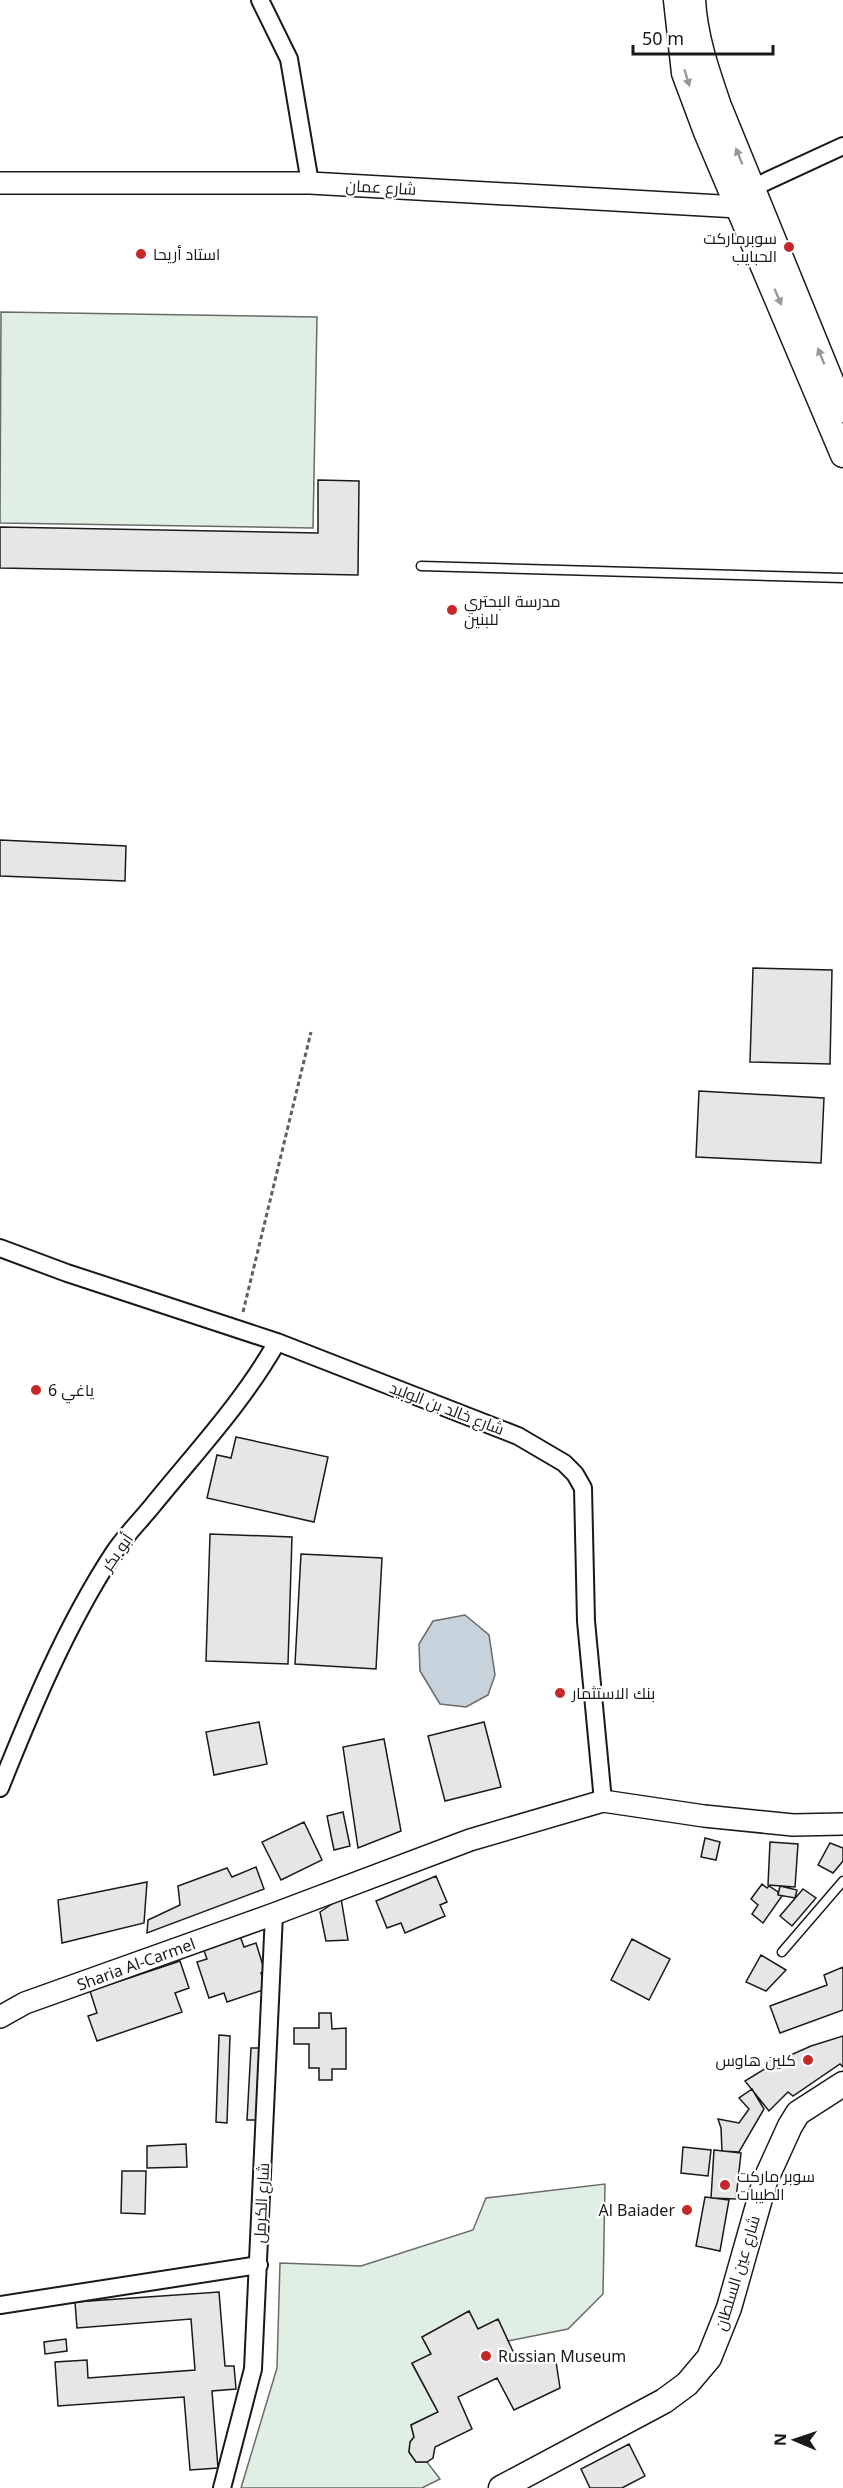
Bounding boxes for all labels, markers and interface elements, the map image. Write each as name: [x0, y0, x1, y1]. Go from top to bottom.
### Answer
scale bar: [633, 18, 772, 56]
text: 50 m: [642, 26, 684, 50]
one-way arrow: [683, 69, 692, 87]
one-way arrow: [734, 147, 743, 165]
street label: شارع عمان: [345, 174, 417, 201]
place label: سوبرماركت الحبايب: [703, 227, 777, 267]
marker: سوبرماركت الحبايب: [782, 240, 796, 254]
place label: استاد أريحا: [153, 243, 220, 265]
marker: استاد أريحا: [134, 247, 148, 261]
one-way arrow: [774, 288, 783, 306]
one-way arrow: [816, 347, 825, 365]
place label: مدرسة البحتري للبنين: [464, 590, 561, 630]
marker: مدرسة البحتري للبنين: [445, 603, 459, 617]
street label: شارع خالد بن الوليد: [386, 1376, 507, 1441]
place label: ياغي 6: [48, 1379, 95, 1404]
marker: ياغي 6: [29, 1383, 43, 1397]
street label: أبو بكر: [95, 1529, 138, 1576]
place label: بنك الاستثمار: [571, 1682, 655, 1704]
marker: بنك الاستثمار: [553, 1686, 567, 1700]
street label: Sharia Al-Carmel: [74, 1932, 198, 1996]
place label: كلين هاوس: [715, 2049, 796, 2071]
marker: كلين هاوس: [801, 2053, 815, 2067]
street label: شارع الكرمل: [248, 2162, 275, 2244]
place label: سوبر ماركت الطيبات: [737, 2165, 815, 2205]
marker: سوبر ماركت الطيبات: [718, 2178, 732, 2192]
place label: Al Baiader: [599, 2199, 675, 2221]
marker: Al Baiader: [680, 2203, 694, 2217]
street label: شارع عين السلطان: [709, 2213, 766, 2334]
place label: Russian Museum: [498, 2345, 626, 2367]
marker: Russian Museum: [479, 2349, 493, 2363]
north arrow: [765, 2410, 825, 2470]
text: N: [769, 2433, 791, 2446]

